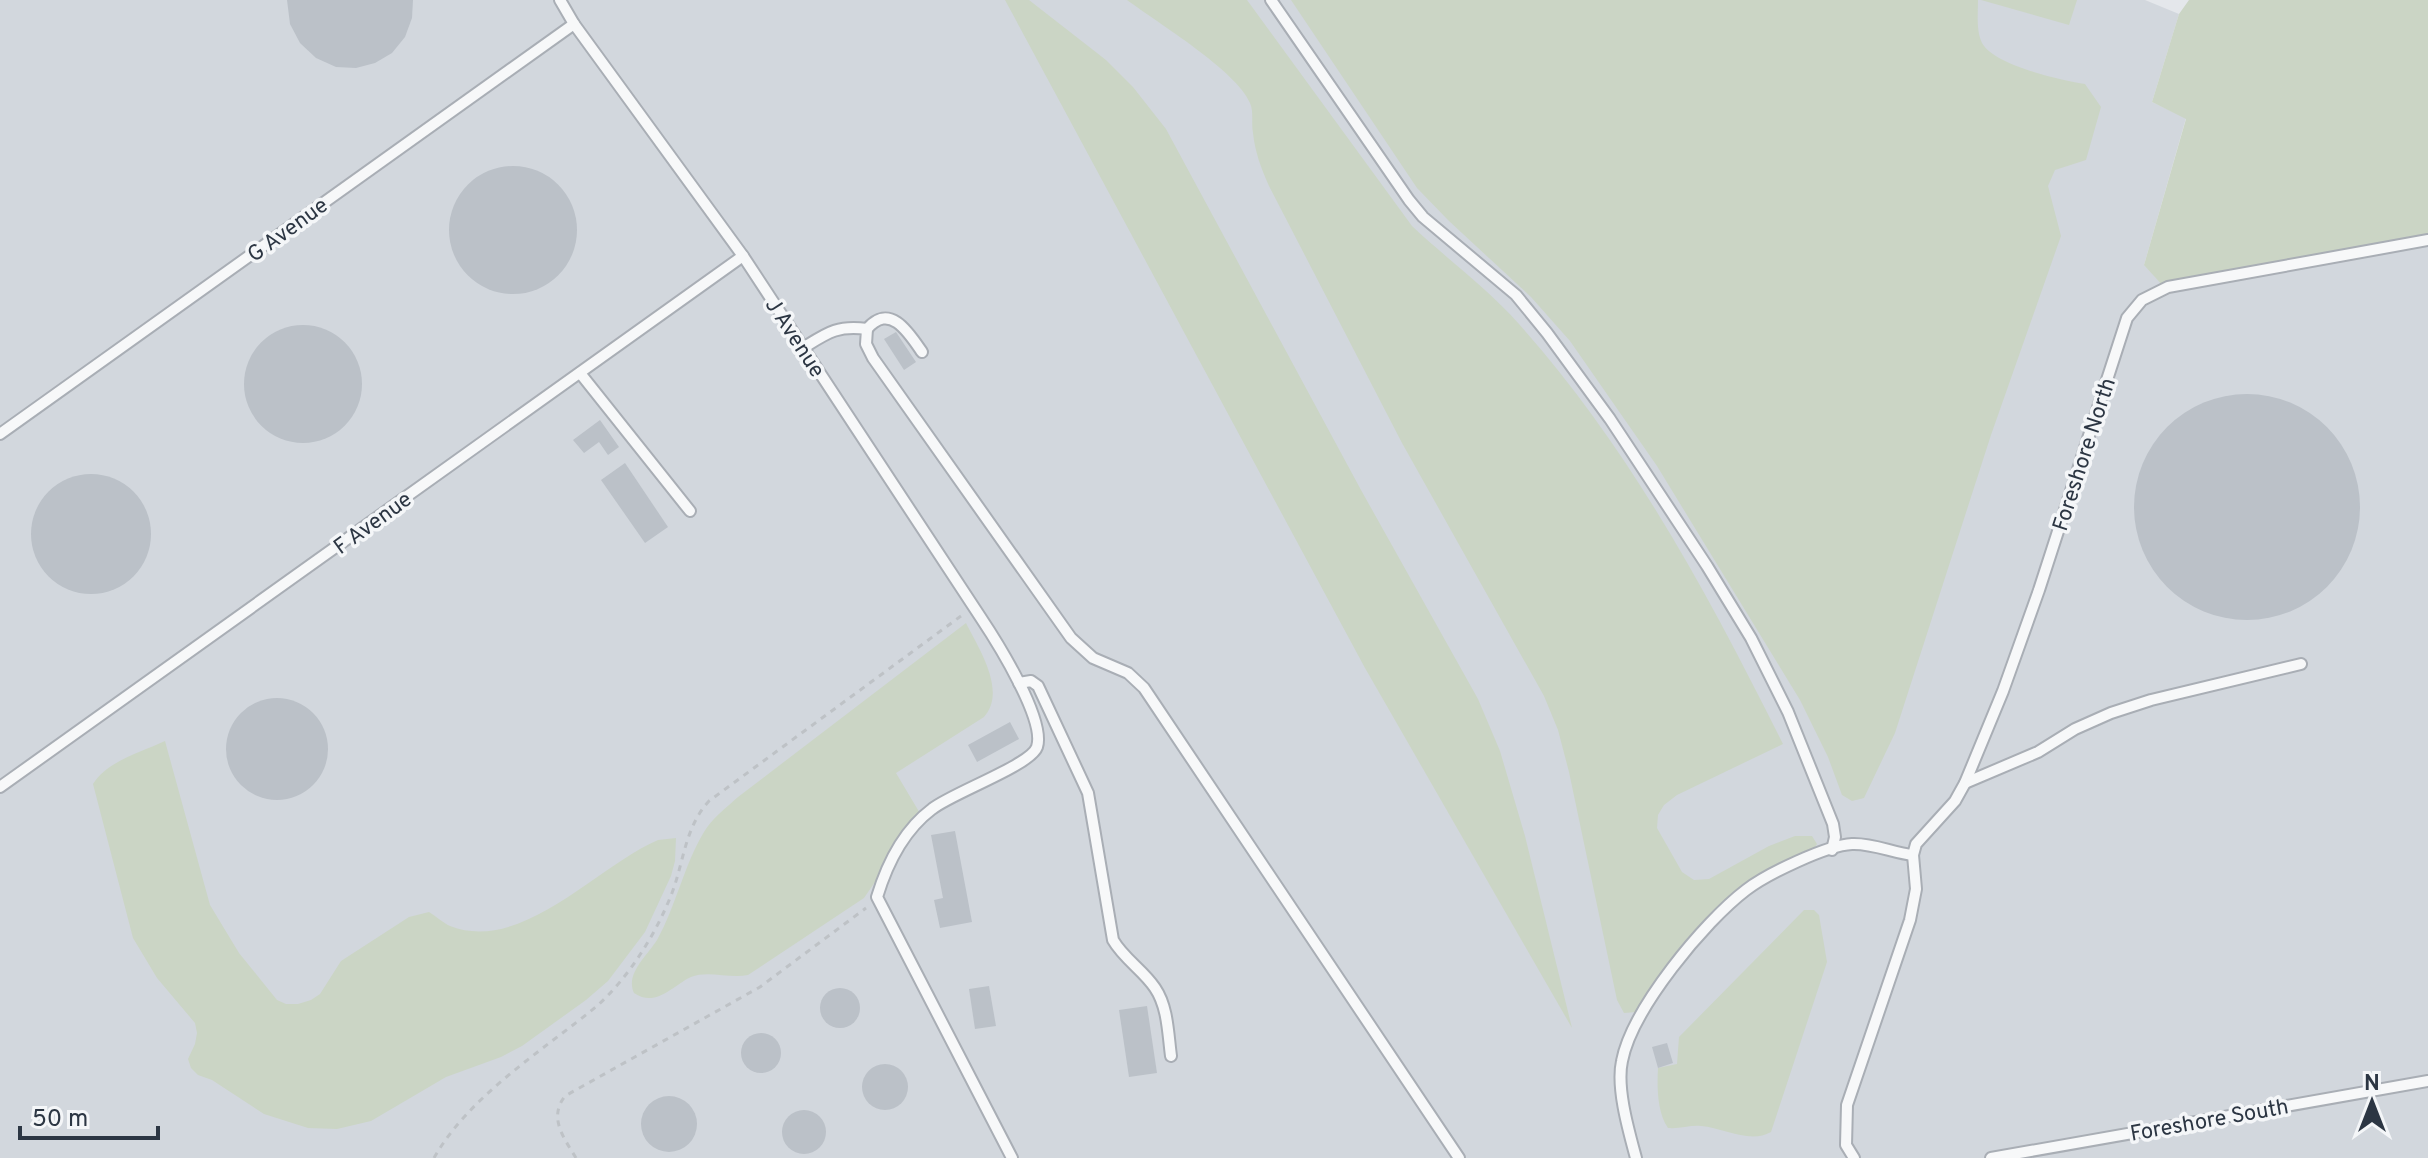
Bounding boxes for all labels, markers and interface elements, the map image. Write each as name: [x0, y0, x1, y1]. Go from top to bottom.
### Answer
street label: G Avenue: [243, 193, 334, 269]
street label: J Avenue: [758, 293, 830, 383]
street label: Foreshore North: [2048, 375, 2123, 535]
street label: F Avenue: [329, 487, 418, 561]
north arrow: [2332, 1062, 2412, 1142]
text: N: [2364, 1071, 2380, 1098]
scale bar: [20, 1090, 158, 1140]
street label: Foreshore South: [2128, 1094, 2291, 1149]
text: 50 m: [32, 1105, 88, 1135]

